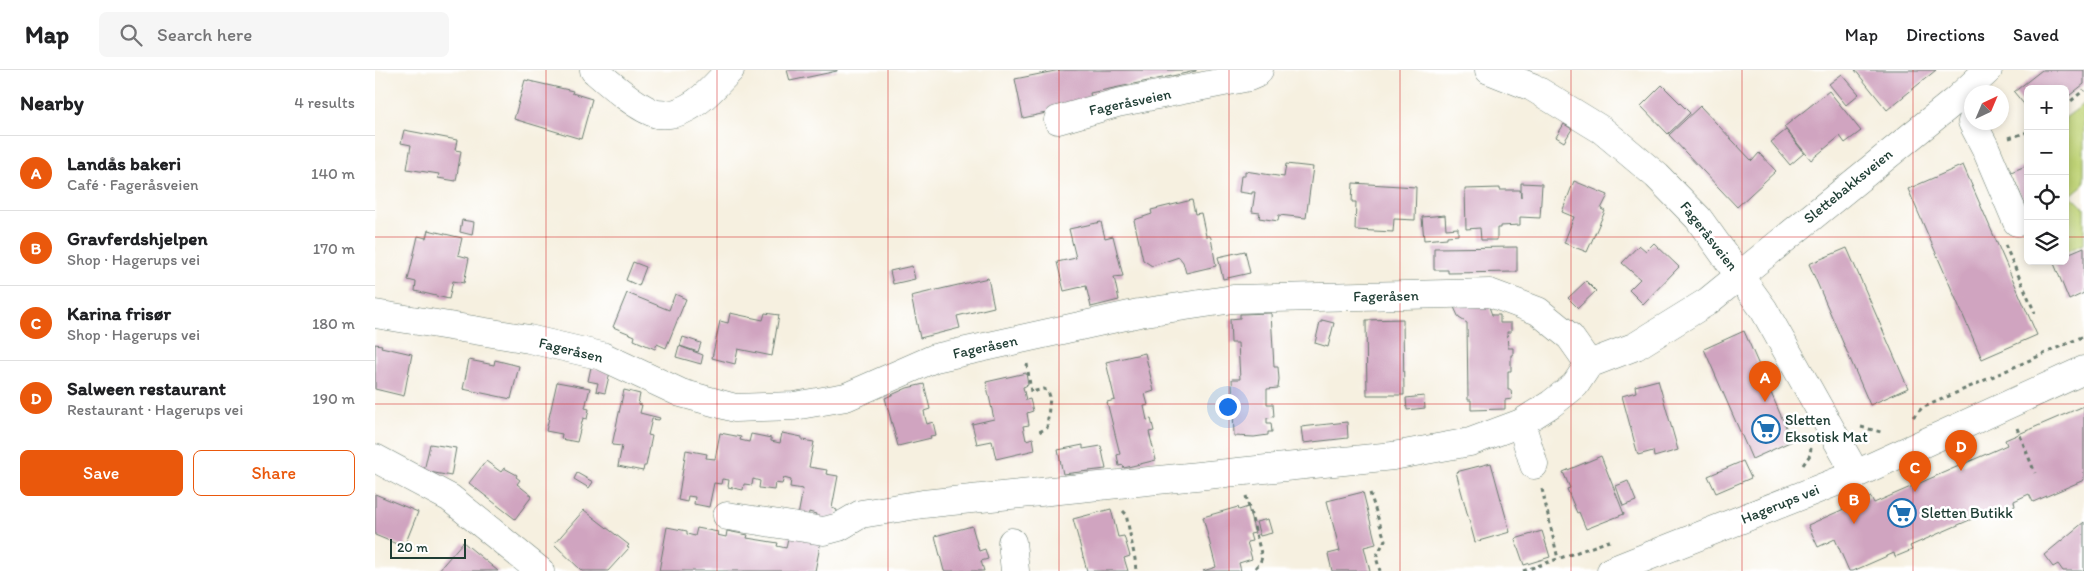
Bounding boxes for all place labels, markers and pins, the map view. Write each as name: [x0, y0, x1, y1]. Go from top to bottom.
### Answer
pin: A: [1749, 361, 1781, 402]
place label: Sletten Eksotisk Mat: [1785, 411, 1868, 446]
supermarket icon: Sletten Eksotisk Mat: [1751, 414, 1781, 444]
pin: D: [1945, 430, 1977, 471]
pin: C: [1899, 451, 1931, 492]
pin: B: [1838, 483, 1870, 524]
supermarket icon: Sletten Butikk: [1887, 498, 1917, 528]
place label: Sletten Butikk: [1921, 504, 2013, 522]

